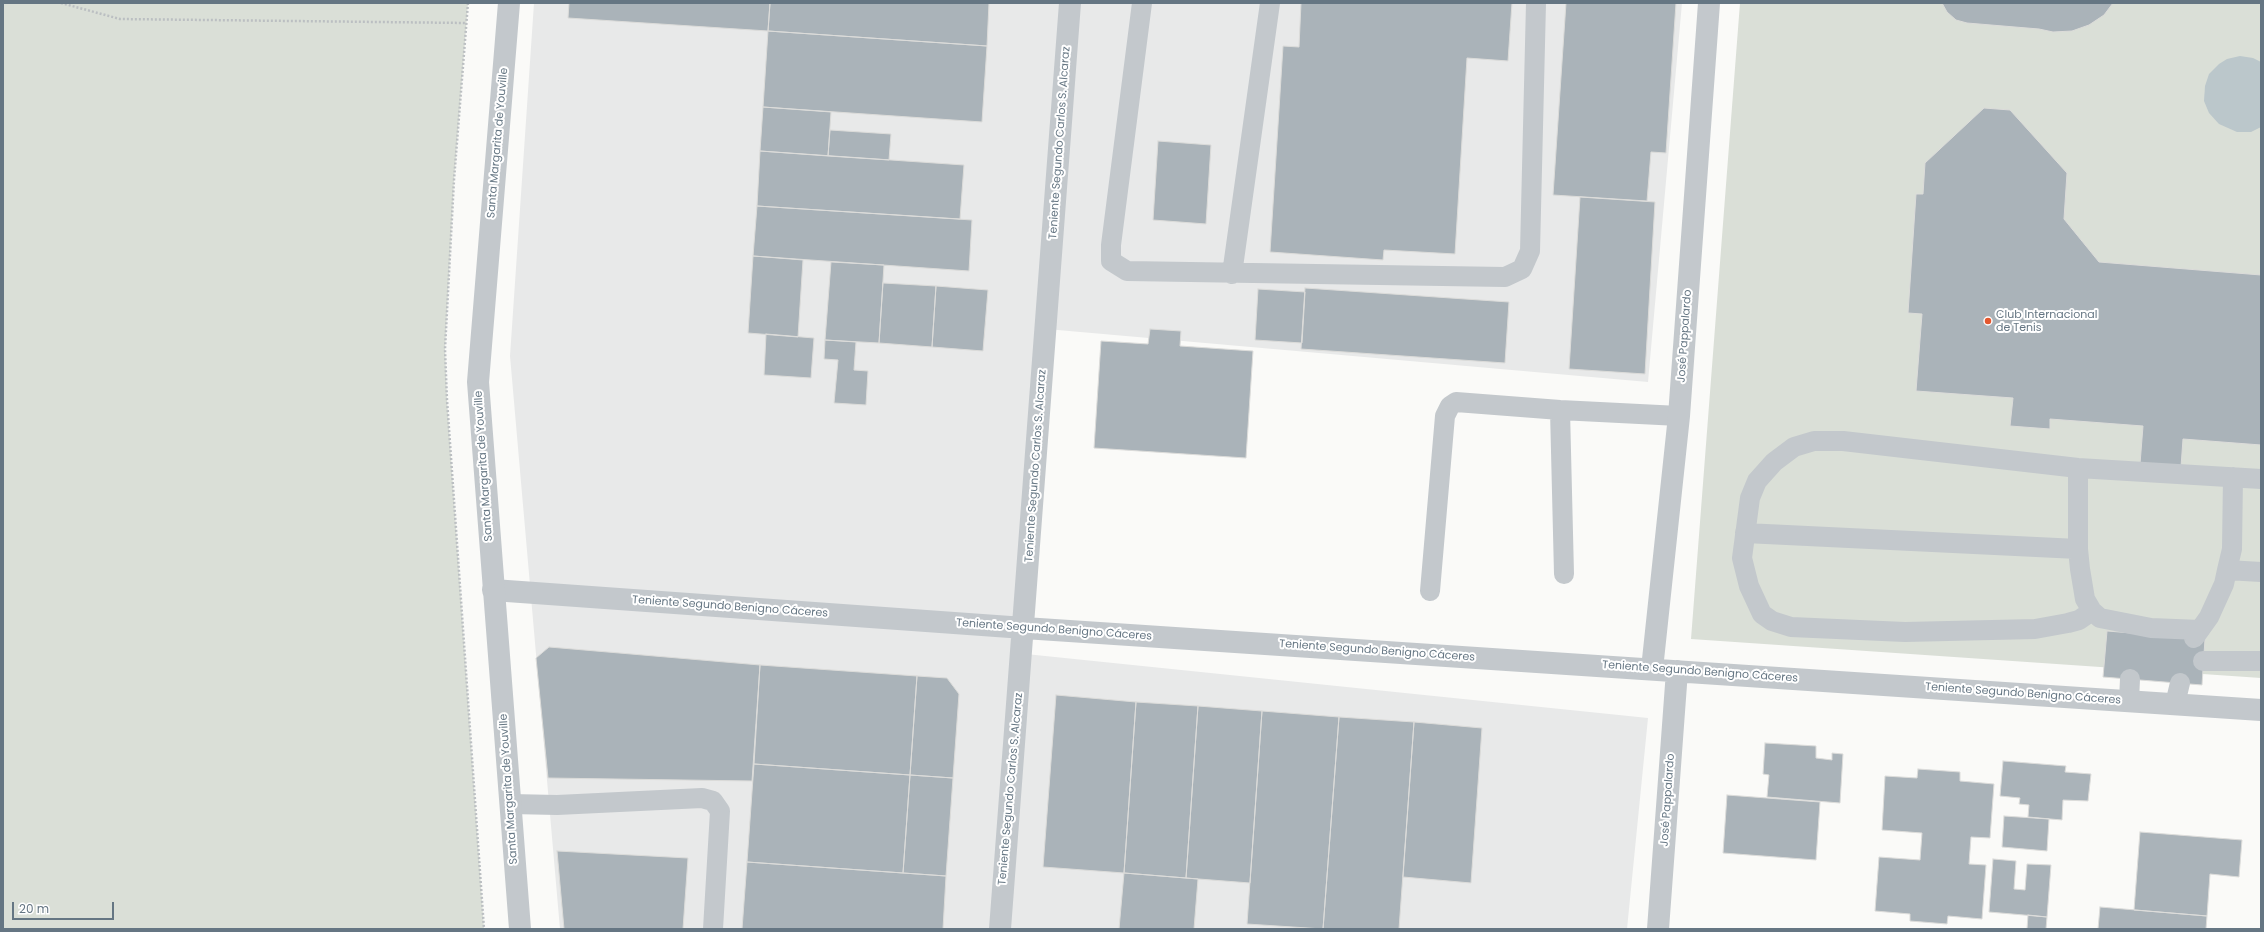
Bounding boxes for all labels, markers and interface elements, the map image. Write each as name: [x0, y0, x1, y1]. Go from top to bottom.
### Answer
street label: Teniente Segundo Carlos S. Alcaraz: [1047, 46, 1073, 240]
street label: Santa Margarita de Youville: [485, 67, 511, 219]
street label: José Pappalardo: [1675, 289, 1695, 383]
place label: Club Internacional de Tenis: [1996, 308, 2097, 334]
marker: Club Internacional de Tenis: [1983, 316, 1993, 326]
street label: Teniente Segundo Carlos S. Alcaraz: [1023, 369, 1049, 563]
street label: Santa Margarita de Youville: [472, 390, 496, 542]
street label: Teniente Segundo Benigno Cáceres: [632, 594, 828, 620]
street label: Teniente Segundo Benigno Cáceres: [956, 617, 1152, 643]
street label: Teniente Segundo Benigno Cáceres: [1279, 638, 1475, 664]
street label: Teniente Segundo Benigno Cáceres: [1602, 659, 1798, 685]
street label: Teniente Segundo Benigno Cáceres: [1925, 681, 2121, 707]
street label: Teniente Segundo Carlos S. Alcaraz: [996, 692, 1026, 886]
street label: Santa Margarita de Youville: [497, 713, 521, 865]
street label: José Pappalardo: [1658, 753, 1678, 847]
scale bar: [14, 894, 116, 920]
text: 20 m: [19, 900, 49, 917]

